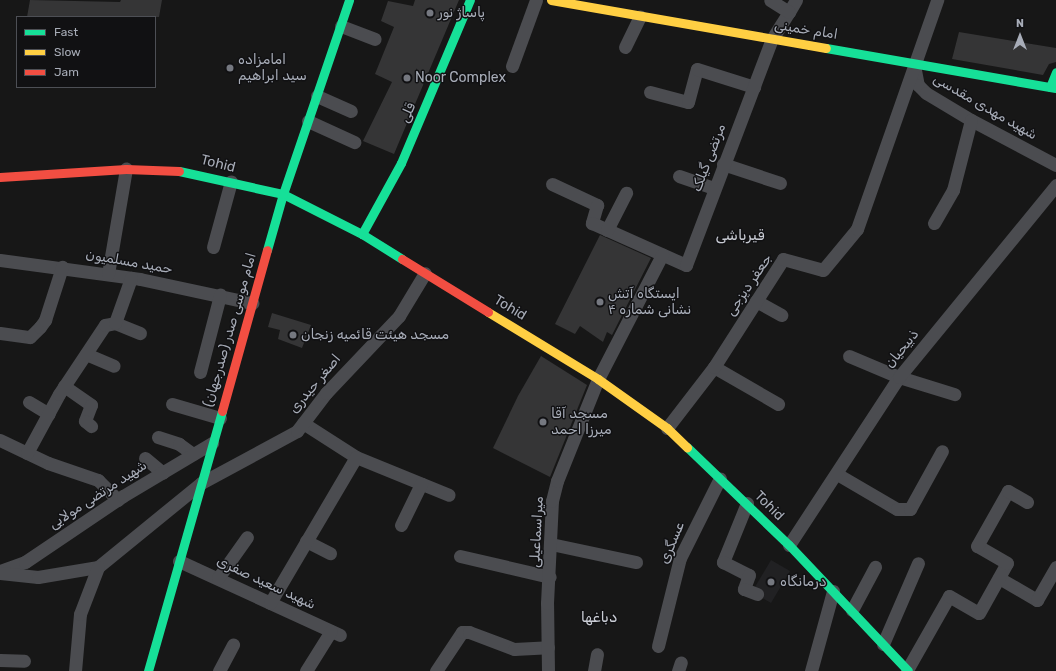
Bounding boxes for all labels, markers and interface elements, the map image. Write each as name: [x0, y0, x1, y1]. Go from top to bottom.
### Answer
place label: پاساژ نور: [438, 5, 485, 21]
marker: پاساژ نور: [425, 8, 435, 18]
legend: [16, 16, 156, 88]
north arrow: [1000, 16, 1040, 56]
street label: امام خمینی: [773, 17, 839, 43]
text: N: [1016, 17, 1024, 30]
text: Fast: [54, 25, 78, 39]
text: Slow: [54, 45, 81, 59]
place label: امامزاده سید ابراهیم: [238, 52, 307, 84]
marker: امامزاده سید ابراهیم: [225, 63, 235, 73]
text: Jam: [54, 65, 79, 79]
place label: Noor Complex: [415, 70, 506, 86]
street label: شهید مهدی مقدسی: [930, 70, 1040, 144]
marker: Noor Complex: [402, 73, 412, 83]
street label: قلی: [396, 100, 420, 126]
street label: مرتضی گیلک: [688, 122, 730, 194]
street label: Tohid: [199, 152, 237, 176]
district label: قیرباشی: [716, 227, 764, 245]
street label: حمید مسلمیون: [84, 246, 174, 278]
street label: (صدرجهان) امام موسی صدر: [200, 251, 260, 409]
street label: جعفر دیزجی: [722, 251, 776, 319]
place label: ایستگاه آتش نشانی شماره ۴: [608, 286, 691, 318]
street label: Tohid: [491, 292, 529, 324]
marker: ایستگاه آتش نشانی شماره ۴: [595, 297, 605, 307]
street label: ذبیحیان: [881, 326, 923, 372]
place label: مسجد هیئت قائمیه زنجان: [301, 327, 449, 343]
marker: مسجد هیئت قائمیه زنجان: [288, 330, 298, 340]
street label: اصغر حیدری: [285, 351, 345, 417]
place label: مسجد آقا میرزا احمد: [551, 406, 612, 438]
marker: مسجد آقا میرزا احمد: [538, 417, 548, 427]
street label: شهید مرتضی مولایی: [46, 457, 150, 533]
street label: Tohid: [751, 488, 787, 524]
street label: میراسماعیلی: [527, 496, 547, 568]
street label: عسگری: [656, 519, 688, 567]
street label: شهید سعید صفری: [214, 553, 318, 613]
place label: درمانگاه: [780, 574, 826, 590]
marker: درمانگاه: [765, 576, 777, 588]
district label: دباغها: [581, 609, 617, 627]

